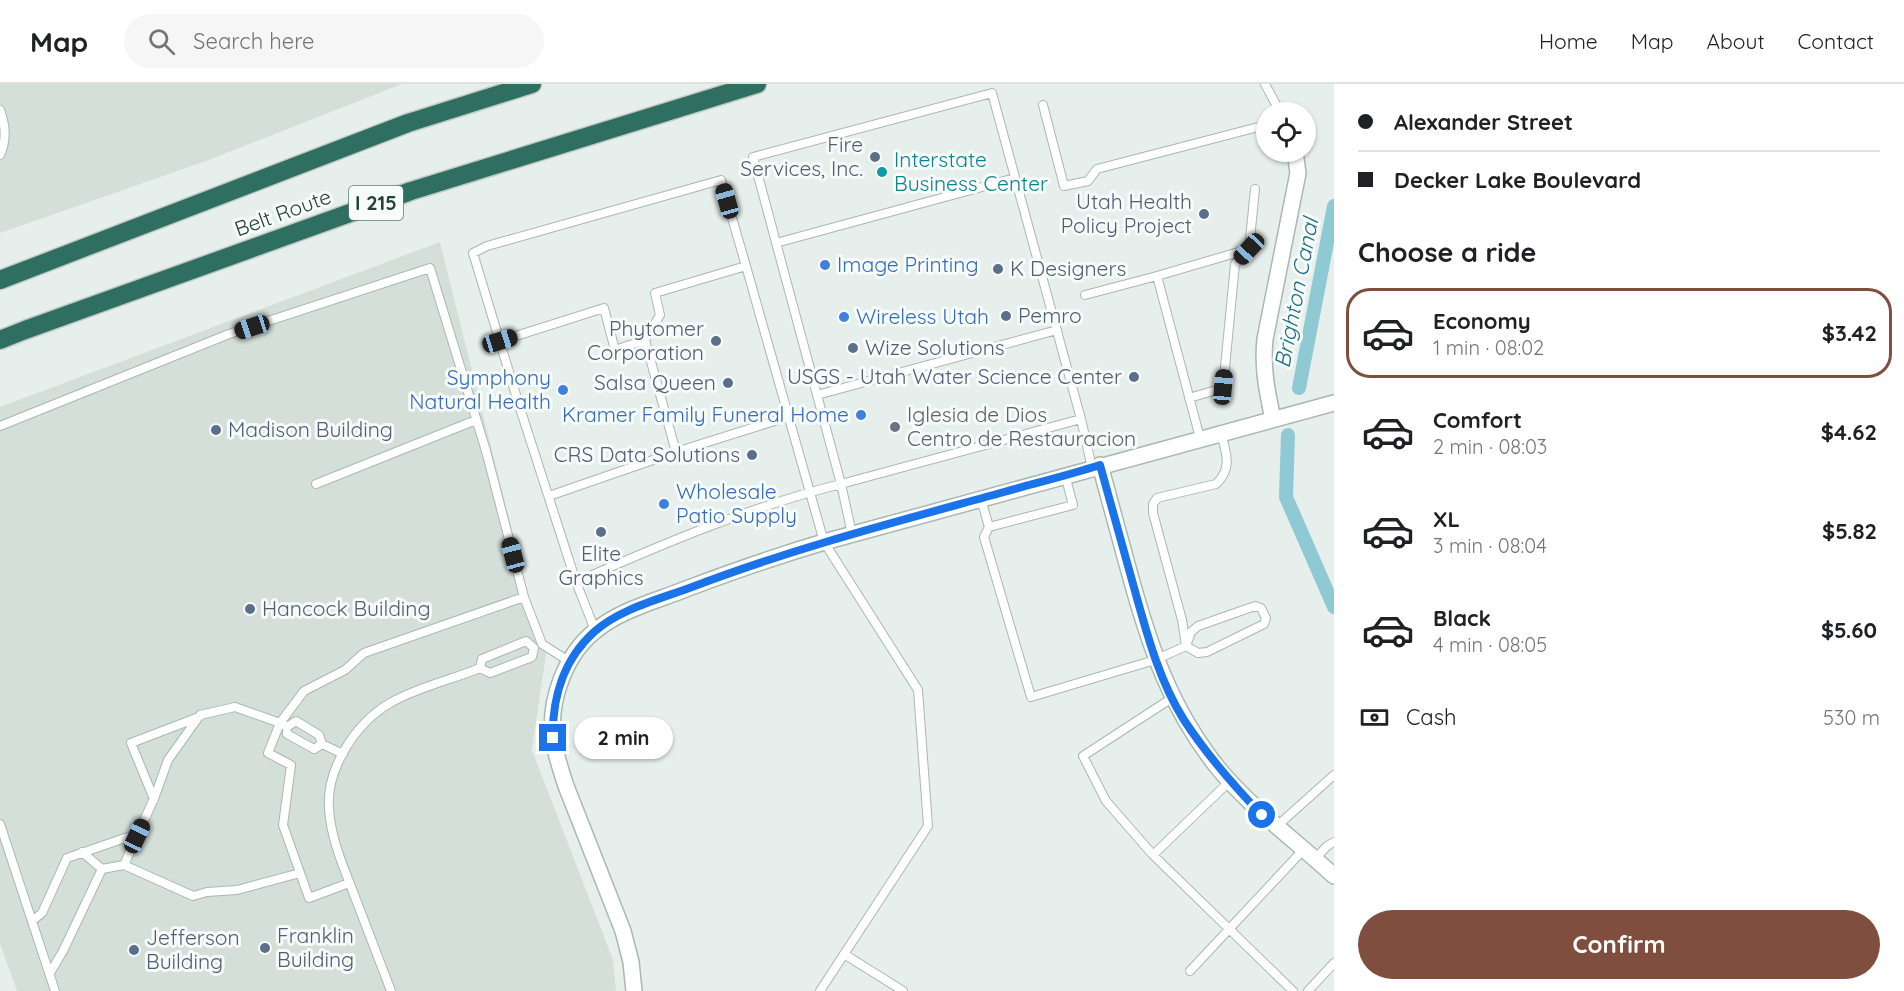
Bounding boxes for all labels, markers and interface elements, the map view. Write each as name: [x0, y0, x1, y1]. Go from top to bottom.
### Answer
search box: [124, 14, 544, 68]
text: Map: [30, 24, 88, 59]
icon: search: [145, 25, 178, 58]
text: Search here: [193, 27, 315, 55]
text: Home: [1539, 28, 1598, 54]
text: Map: [1631, 28, 1674, 54]
text: About: [1707, 28, 1765, 54]
text: Contact: [1798, 28, 1874, 54]
map controls: [1256, 102, 1316, 162]
button: locate: [1256, 102, 1316, 162]
text: Alexander Street: [1394, 108, 1573, 136]
place label: Fire Services, Inc.: [740, 131, 863, 181]
place label: Interstate Business Center: [894, 146, 1048, 196]
marker: Fire Services, Inc.: [868, 150, 882, 164]
marker: Interstate Business Center: [875, 165, 889, 179]
text: Decker Lake Boulevard: [1394, 166, 1641, 194]
car: [713, 181, 741, 221]
street label: Belt Route: [231, 183, 334, 241]
road number: I 215: [349, 186, 403, 220]
place label: Utah Health Policy Project: [1061, 188, 1192, 238]
marker: Utah Health Policy Project: [1197, 207, 1211, 221]
water label: Brighton Canal: [1268, 213, 1325, 370]
car: [1230, 230, 1268, 268]
text: Choose a ride: [1358, 235, 1536, 269]
place label: Image Printing: [837, 251, 979, 277]
place label: K Designers: [1010, 255, 1126, 281]
marker: Image Printing: [818, 258, 832, 272]
marker: K Designers: [991, 262, 1005, 276]
place label: Pemro: [1018, 302, 1082, 328]
place label: Wireless Utah: [856, 303, 989, 329]
icon: car: [1361, 306, 1415, 360]
text: Economy: [1433, 307, 1531, 335]
marker: Pemro: [999, 309, 1013, 323]
marker: Wireless Utah: [837, 310, 851, 324]
car: [232, 313, 272, 341]
place label: Phytomer Corporation: [587, 315, 704, 365]
text: $3.42: [1822, 319, 1877, 347]
car: [480, 327, 520, 355]
marker: Phytomer Corporation: [709, 334, 723, 348]
place label: Wize Solutions: [865, 334, 1005, 360]
text: 1 min · 08:02: [1433, 335, 1544, 360]
marker: Wize Solutions: [846, 341, 860, 355]
place label: USGS - Utah Water Science Center: [787, 363, 1122, 389]
place label: Symphony Natural Health: [409, 364, 551, 414]
car: [1212, 368, 1234, 406]
place label: Salsa Queen: [594, 369, 716, 395]
marker: USGS - Utah Water Science Center: [1127, 370, 1141, 384]
marker: Salsa Queen: [721, 376, 735, 390]
marker: Symphony Natural Health: [556, 383, 570, 397]
place label: Kramer Family Funeral Home: [562, 401, 849, 427]
place label: Iglesia de Dios Centro de Restauracion: [907, 401, 1136, 451]
icon: car: [1361, 405, 1415, 459]
text: Comfort: [1433, 406, 1522, 434]
marker: Kramer Family Funeral Home: [854, 408, 868, 422]
place label: Madison Building: [228, 416, 393, 442]
text: $4.62: [1821, 418, 1877, 446]
marker: Iglesia de Dios Centro de Restauracion: [888, 420, 902, 434]
marker: Madison Building: [209, 423, 223, 437]
text: 2 min · 08:03: [1433, 434, 1547, 459]
place label: CRS Data Solutions: [554, 441, 740, 467]
marker: CRS Data Solutions: [745, 448, 759, 462]
place label: Wholesale Patio Supply: [676, 478, 797, 528]
marker: Wholesale Patio Supply: [657, 497, 671, 511]
icon: car: [1361, 504, 1415, 558]
text: XL: [1433, 505, 1460, 533]
text: $5.82: [1822, 517, 1877, 545]
marker: Elite Graphics: [594, 525, 608, 539]
text: 3 min · 08:04: [1433, 533, 1547, 558]
car: [500, 535, 526, 575]
place label: Elite Graphics: [558, 540, 644, 590]
place label: Hancock Building: [262, 595, 431, 621]
marker: Hancock Building: [243, 602, 257, 616]
icon: car: [1361, 603, 1415, 657]
text: Black: [1433, 604, 1491, 632]
text: $5.60: [1821, 616, 1877, 644]
text: 4 min · 08:05: [1433, 632, 1547, 657]
icon: cash: [1358, 701, 1391, 734]
text: Cash: [1406, 703, 1457, 731]
text: 530 m: [1823, 705, 1880, 730]
callout: 2 min: [574, 717, 673, 759]
route end: [539, 724, 566, 751]
text: 2 min: [597, 725, 650, 750]
route start: [1248, 801, 1275, 828]
car: [121, 816, 153, 856]
button: Confirm: [1358, 910, 1880, 979]
place label: Franklin Building: [277, 922, 354, 972]
place label: Jefferson Building: [146, 924, 240, 974]
marker: Franklin Building: [258, 941, 272, 955]
marker: Jefferson Building: [127, 943, 141, 957]

